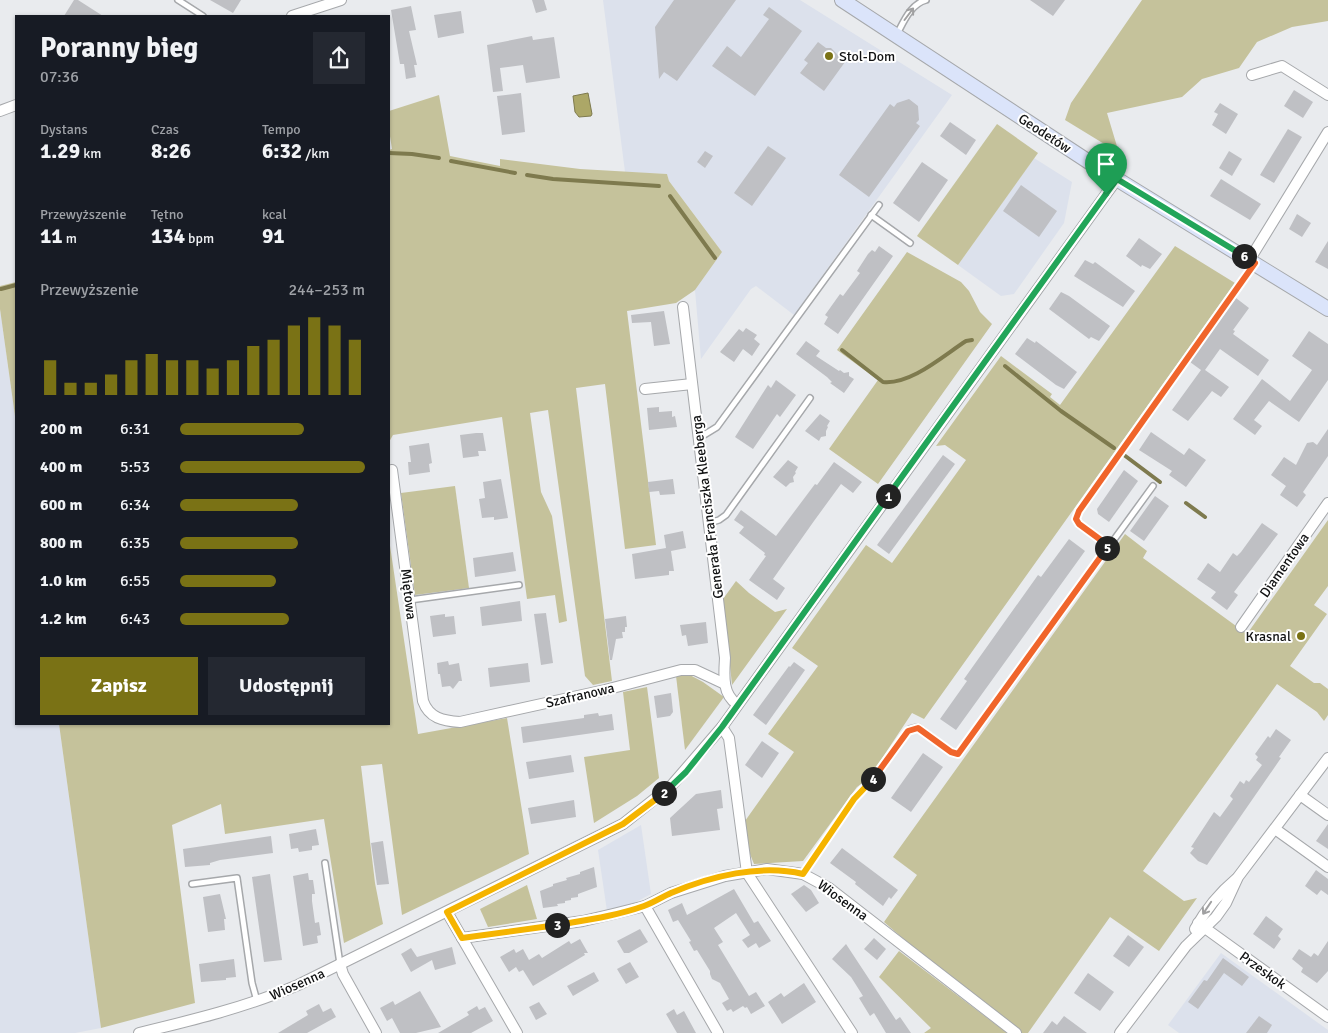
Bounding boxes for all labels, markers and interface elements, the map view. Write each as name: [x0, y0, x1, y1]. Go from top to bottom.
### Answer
one-way arrow: [904, 7, 914, 21]
text: Poranny bieg: [40, 31, 198, 65]
button: share: [313, 32, 365, 84]
place label: Stol-Dom: [839, 48, 895, 65]
marker: Stol-Dom: [823, 50, 835, 62]
text: 07:36: [40, 67, 79, 87]
street label: Geodetów: [1015, 110, 1074, 157]
text: Dystans: [40, 121, 88, 138]
text: Czas: [151, 121, 179, 138]
text: Tempo: [262, 121, 301, 138]
text: 1.29: [40, 138, 80, 164]
text: 8:26: [151, 138, 191, 164]
text: 6:32: [262, 138, 302, 164]
pin: [1085, 143, 1127, 194]
text: km: [80, 145, 101, 162]
text: /km: [302, 145, 329, 162]
icon: arrive: [1092, 150, 1120, 178]
text: Przewyższenie: [40, 206, 126, 223]
text: Tętno: [151, 206, 184, 223]
text: kcal: [262, 206, 287, 223]
text: 11: [40, 223, 63, 249]
text: 134: [151, 223, 185, 249]
text: 91: [262, 223, 285, 249]
text: m: [63, 230, 77, 247]
text: bpm: [185, 230, 214, 247]
pin: 6: [1232, 244, 1256, 268]
text: 6: [1241, 248, 1248, 265]
text: Przewyższenie: [40, 280, 139, 300]
text: 244–253 m: [288, 280, 365, 300]
street label: Generała Franciszka Kleeberga: [688, 414, 727, 600]
text: 200 m: [40, 419, 82, 439]
text: 6:31: [120, 419, 150, 439]
text: 400 m: [40, 457, 82, 477]
text: 5:53: [120, 457, 150, 477]
pin: 1: [876, 484, 900, 508]
text: 1: [885, 488, 892, 505]
text: 600 m: [40, 495, 82, 515]
text: 6:34: [120, 495, 150, 515]
street label: Diamentowa: [1256, 530, 1313, 601]
text: 800 m: [40, 533, 82, 553]
text: 6:35: [120, 533, 150, 553]
pin: 5: [1094, 536, 1120, 560]
text: 5: [1104, 540, 1111, 557]
street label: Miętowa: [397, 568, 420, 620]
text: 1.0 km: [40, 571, 87, 591]
text: 6:55: [120, 571, 150, 591]
text: 1.2 km: [40, 609, 87, 629]
text: 6:43: [120, 609, 150, 629]
place label: Krasnal: [1246, 628, 1291, 645]
marker: Krasnal: [1295, 630, 1307, 642]
button: Zapisz: [40, 657, 198, 715]
button: Udostępnij: [208, 657, 365, 715]
street label: Szafranowa: [544, 679, 616, 712]
pin: 4: [860, 766, 886, 792]
text: 4: [870, 771, 877, 788]
pin: 2: [652, 780, 676, 806]
text: 2: [661, 785, 668, 802]
street label: Wiosenna: [814, 876, 871, 924]
one-way arrow: [1202, 901, 1213, 915]
pin: 3: [544, 912, 570, 938]
text: 3: [554, 917, 561, 934]
street label: Przeskok: [1236, 948, 1289, 993]
street label: Wiosenna: [267, 965, 327, 1004]

